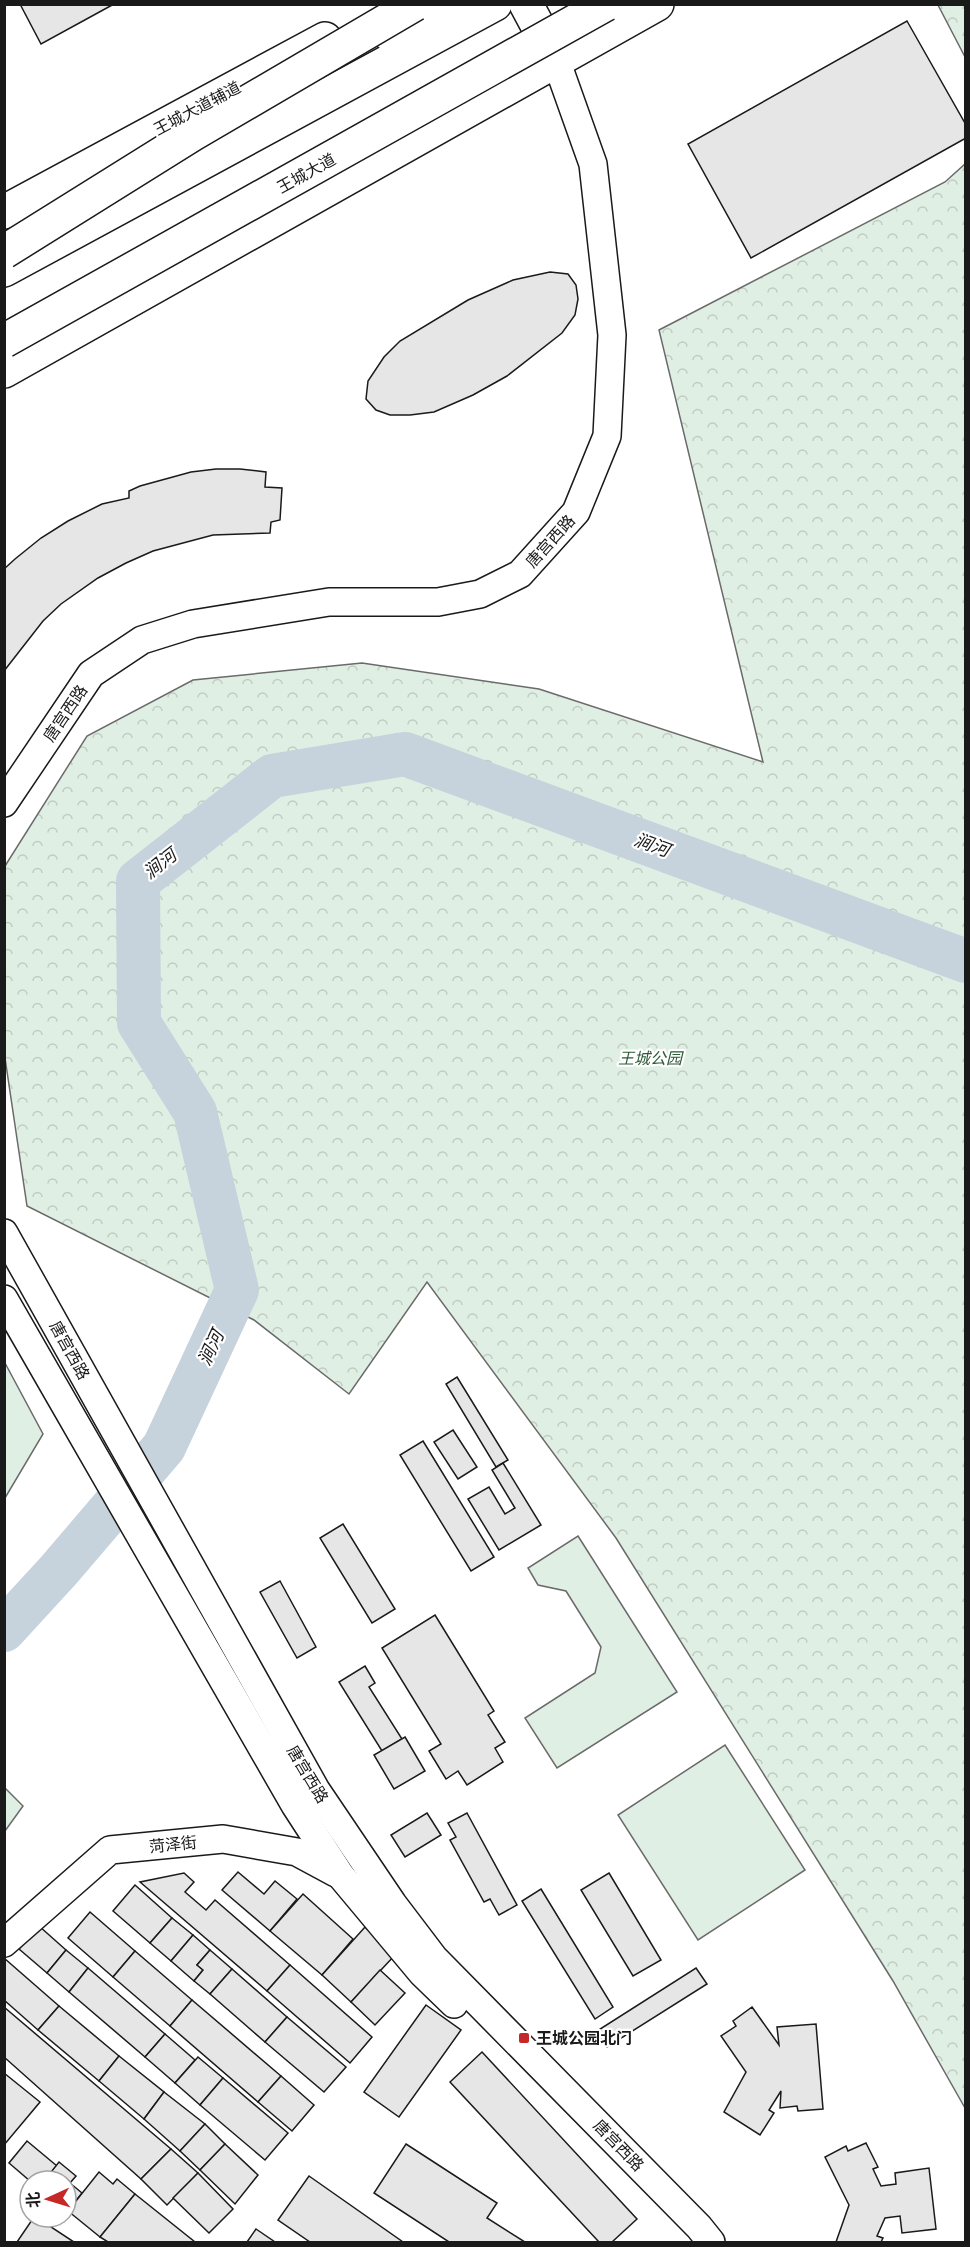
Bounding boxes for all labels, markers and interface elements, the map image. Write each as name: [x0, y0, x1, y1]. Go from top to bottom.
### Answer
street label: 王城大道辅道: [150, 77, 244, 139]
street label: 王城大道: [273, 149, 339, 197]
street label: 唐宫西路: [521, 511, 579, 571]
street label: 唐宫西路: [39, 681, 91, 745]
water label: 涧河: [631, 828, 676, 863]
water label: 涧河: [138, 842, 183, 884]
park label: 王城公园: [618, 1048, 684, 1068]
street label: 唐宫西路: [46, 1317, 94, 1383]
water label: 涧河: [193, 1324, 230, 1369]
street label: 唐宫西路: [283, 1741, 333, 1807]
street label: 菏泽街: [148, 1832, 198, 1856]
place label: 王城公园北门: [536, 2028, 632, 2048]
marker: 王城公园北门: [517, 2031, 531, 2045]
street label: 唐宫西路: [590, 2115, 648, 2175]
north arrow: [18, 2169, 78, 2229]
text: 北: [23, 2191, 44, 2209]

